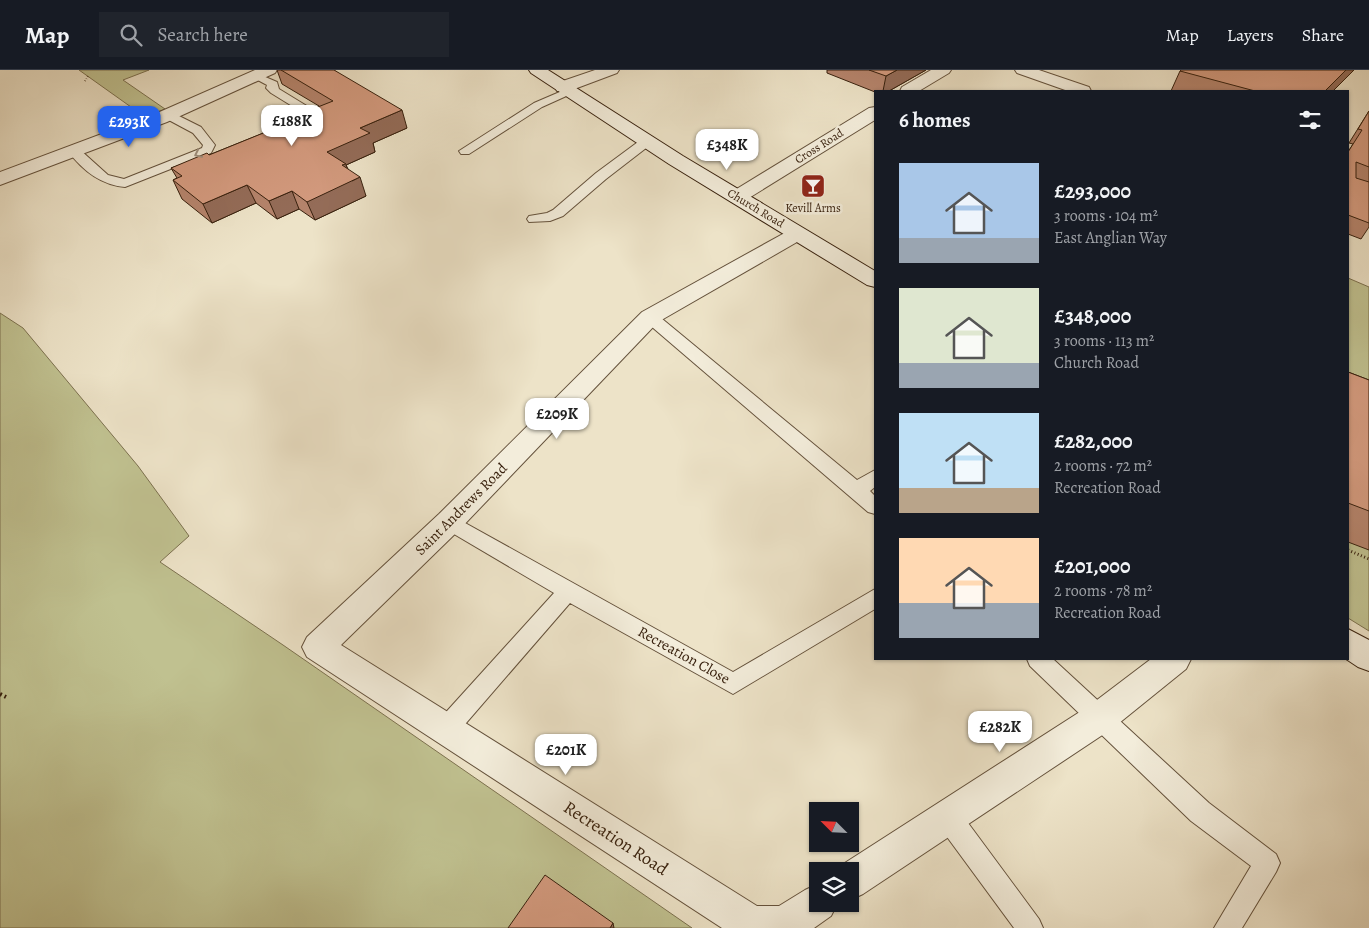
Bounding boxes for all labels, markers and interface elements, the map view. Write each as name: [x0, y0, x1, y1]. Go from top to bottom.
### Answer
search box: [99, 12, 449, 57]
text: Map: [25, 19, 69, 51]
icon: search: [117, 21, 145, 49]
text: Search here: [157, 22, 248, 48]
text: Map: [1166, 23, 1199, 47]
text: Layers: [1227, 23, 1274, 47]
text: Share: [1302, 23, 1344, 47]
pin: £188K: [257, 104, 327, 147]
pin: £293K: [94, 106, 164, 148]
text: 6 homes: [899, 106, 971, 134]
icon: filters: [1296, 106, 1324, 134]
text: £188K: [272, 110, 312, 132]
text: £293K: [109, 111, 149, 133]
street label: Cross Road: [792, 124, 847, 167]
pin: £348K: [692, 128, 762, 171]
text: £348K: [707, 134, 747, 156]
one-way arrow: [194, 148, 203, 158]
bar icon: Kevill Arms: [800, 173, 826, 199]
text: £293,000: [1054, 177, 1131, 205]
icon: home: [939, 183, 999, 243]
street label: Church Road: [725, 185, 788, 232]
place label: Kevill Arms: [785, 200, 841, 216]
text: 3 rooms · 104 m²: [1054, 205, 1158, 227]
text: East Anglian Way: [1054, 227, 1167, 249]
text: £348,000: [1054, 302, 1131, 330]
icon: home: [939, 308, 999, 368]
text: 3 rooms · 113 m²: [1054, 330, 1154, 352]
text: Church Road: [1054, 352, 1139, 374]
pin: £209K: [522, 398, 592, 440]
text: £209K: [536, 403, 578, 425]
text: £282,000: [1054, 427, 1133, 455]
icon: home: [939, 433, 999, 493]
text: 2 rooms · 72 m²: [1054, 455, 1152, 477]
street label: Saint Andrews Road: [410, 458, 512, 560]
text: Recreation Road: [1054, 477, 1161, 499]
text: £201,000: [1054, 552, 1130, 580]
icon: home: [939, 558, 999, 618]
text: 2 rooms · 78 m²: [1054, 580, 1152, 602]
text: Recreation Road: [1054, 602, 1161, 624]
street label: Recreation Close: [634, 621, 734, 689]
pin: £282K: [965, 710, 1035, 753]
text: £282K: [979, 716, 1021, 738]
pin: £201K: [531, 734, 601, 776]
text: £201K: [546, 739, 586, 761]
street label: Recreation Road: [559, 795, 673, 881]
north arrow: [809, 802, 859, 852]
map controls: [809, 802, 859, 912]
button: layers: [809, 862, 859, 912]

